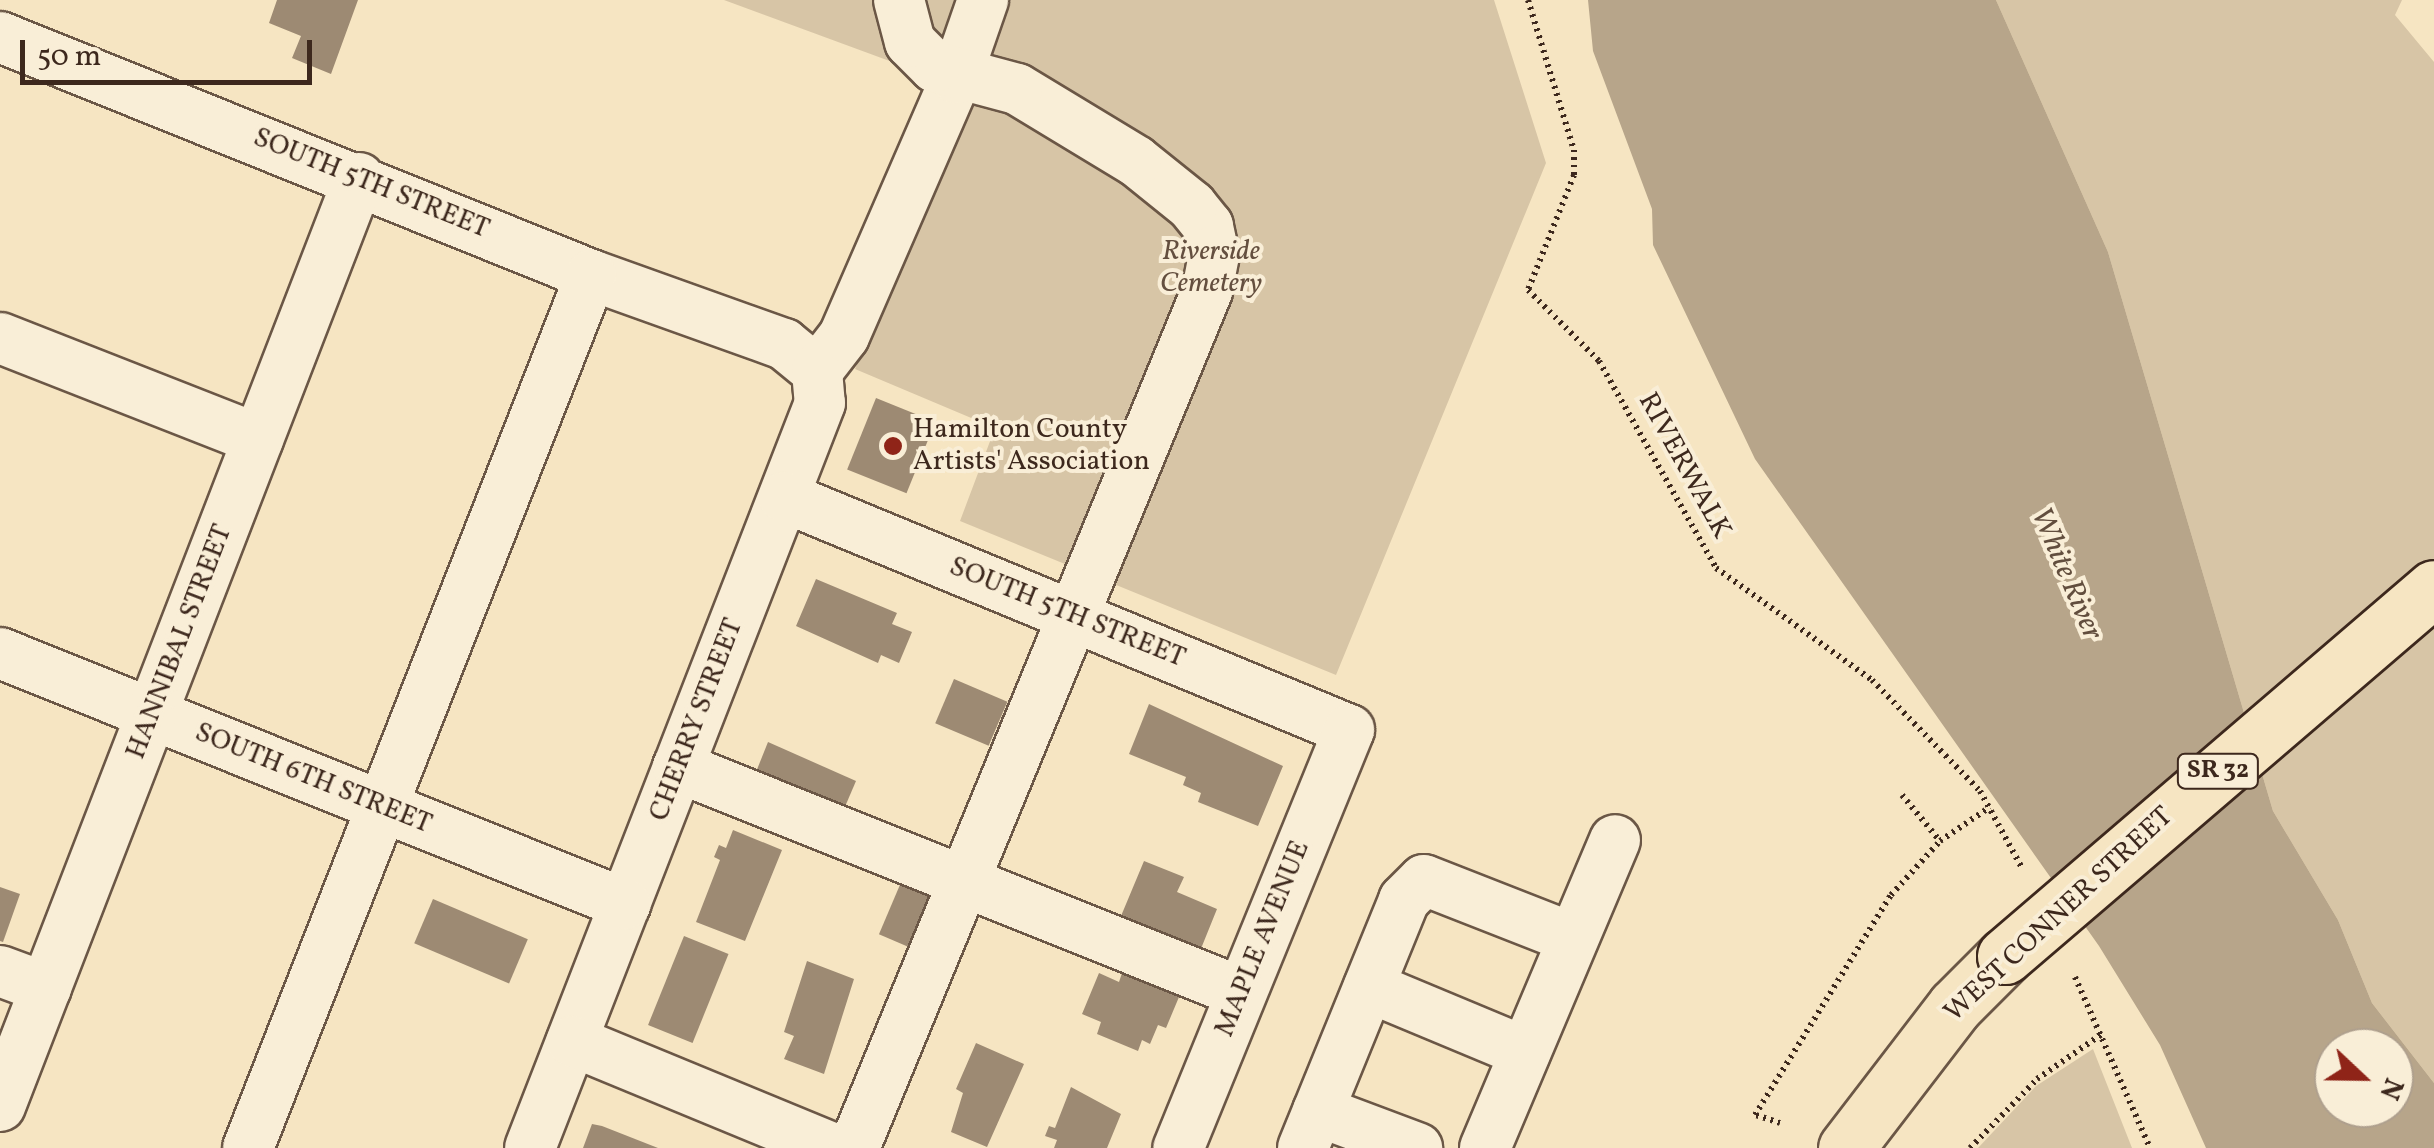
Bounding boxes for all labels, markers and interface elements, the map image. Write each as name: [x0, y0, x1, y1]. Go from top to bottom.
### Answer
scale bar: [25, 20, 318, 82]
text: 50 m: [37, 36, 101, 78]
street label: SOUTH 5TH STREET: [248, 121, 494, 247]
park label: Riverside Cemetery: [1160, 235, 1262, 301]
street label: RIVERWALK: [1630, 387, 1738, 545]
place label: Hamilton County Artists' Association: [913, 413, 1150, 479]
marker: Hamilton County Artists' Association: [882, 435, 904, 457]
water label: White River: [2022, 502, 2110, 646]
street label: HANNIBAL STREET: [120, 520, 240, 764]
street label: SOUTH 5TH STREET: [944, 550, 1190, 676]
street label: CHERRY STREET: [643, 614, 751, 826]
street label: SOUTH 6TH STREET: [190, 716, 436, 842]
road number: SR 32: [2176, 751, 2260, 791]
street label: WEST CONNER STREET: [1937, 800, 2181, 1030]
street label: MAPLE AVENUE: [1208, 836, 1318, 1042]
north arrow: [2314, 1028, 2414, 1128]
text: N: [2369, 1072, 2412, 1105]

